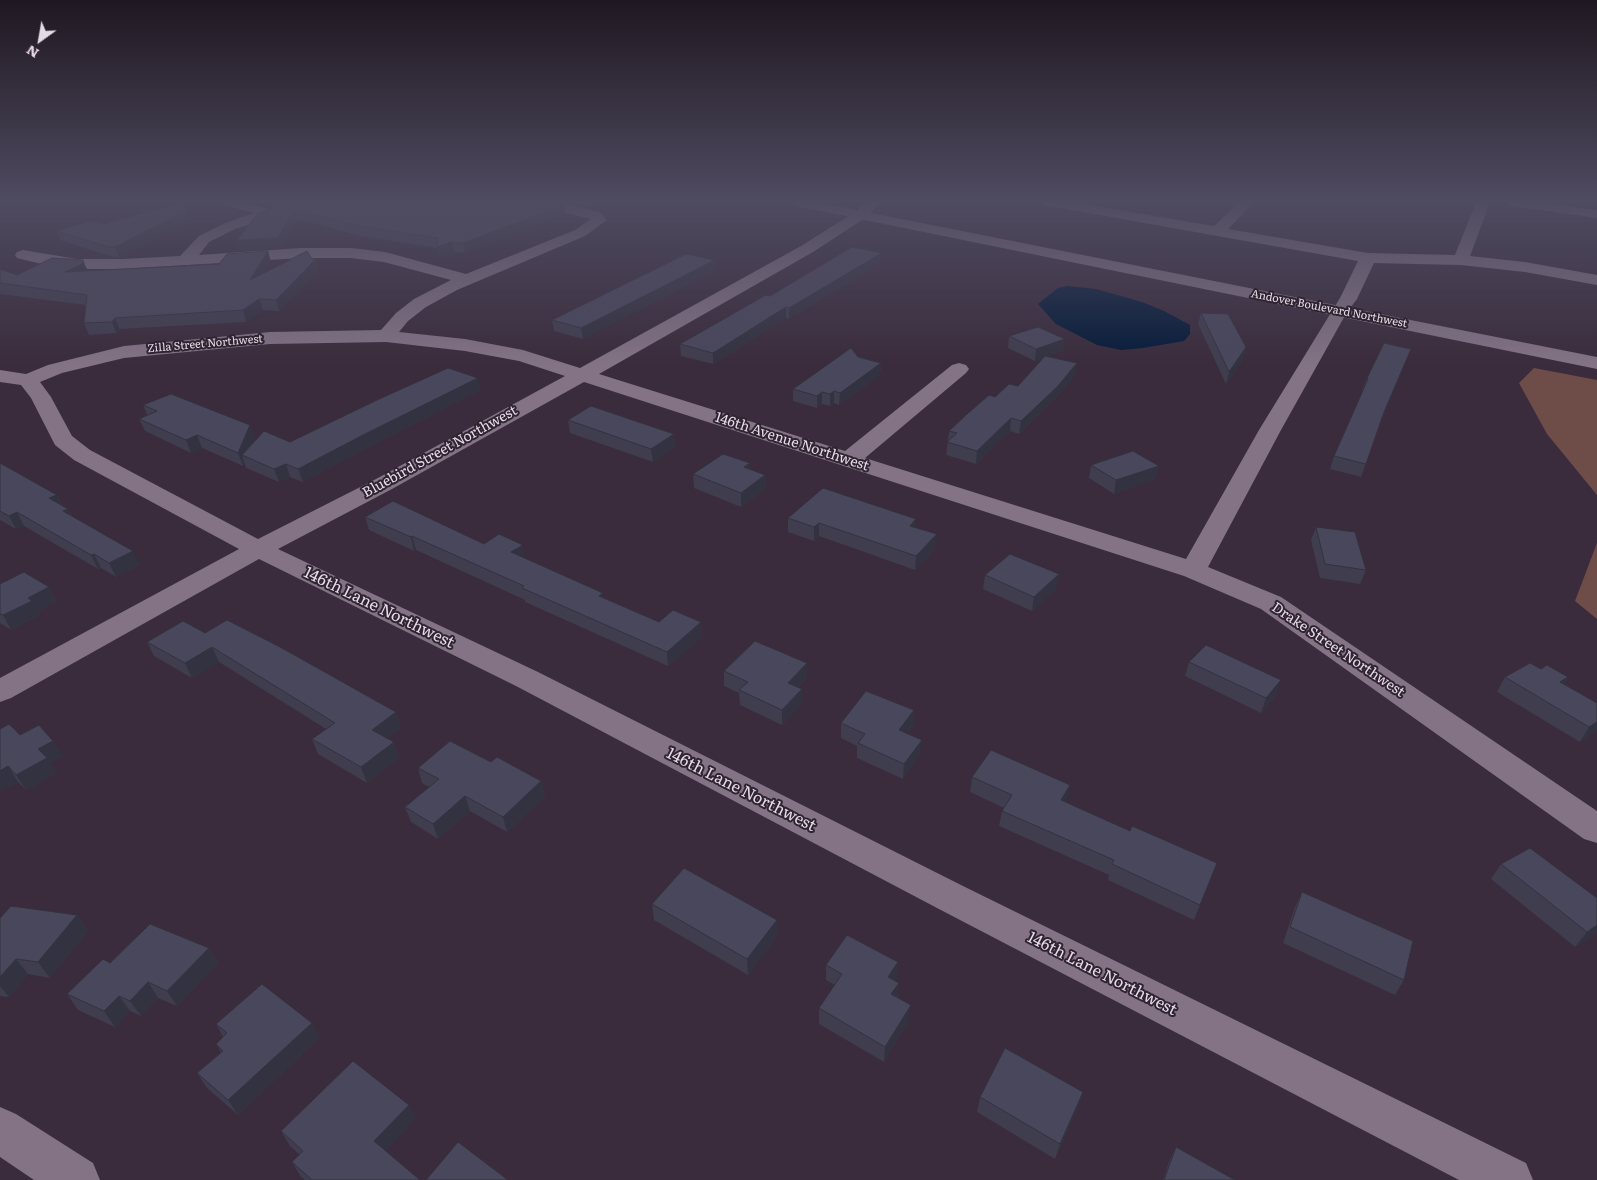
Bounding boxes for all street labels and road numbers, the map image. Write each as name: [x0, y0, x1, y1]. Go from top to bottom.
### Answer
street label: Andover Boulevard Northwest: [1250, 287, 1408, 331]
street label: Zilla Street Northwest: [147, 332, 263, 356]
street label: Bluebird Street Northwest: [360, 402, 520, 502]
street label: 146th Avenue Northwest: [713, 409, 871, 475]
street label: 146th Lane Northwest: [301, 563, 457, 653]
street label: Drake Street Northwest: [1268, 599, 1408, 701]
street label: 146th Lane Northwest: [663, 744, 819, 836]
street label: 146th Lane Northwest: [1024, 928, 1180, 1020]

